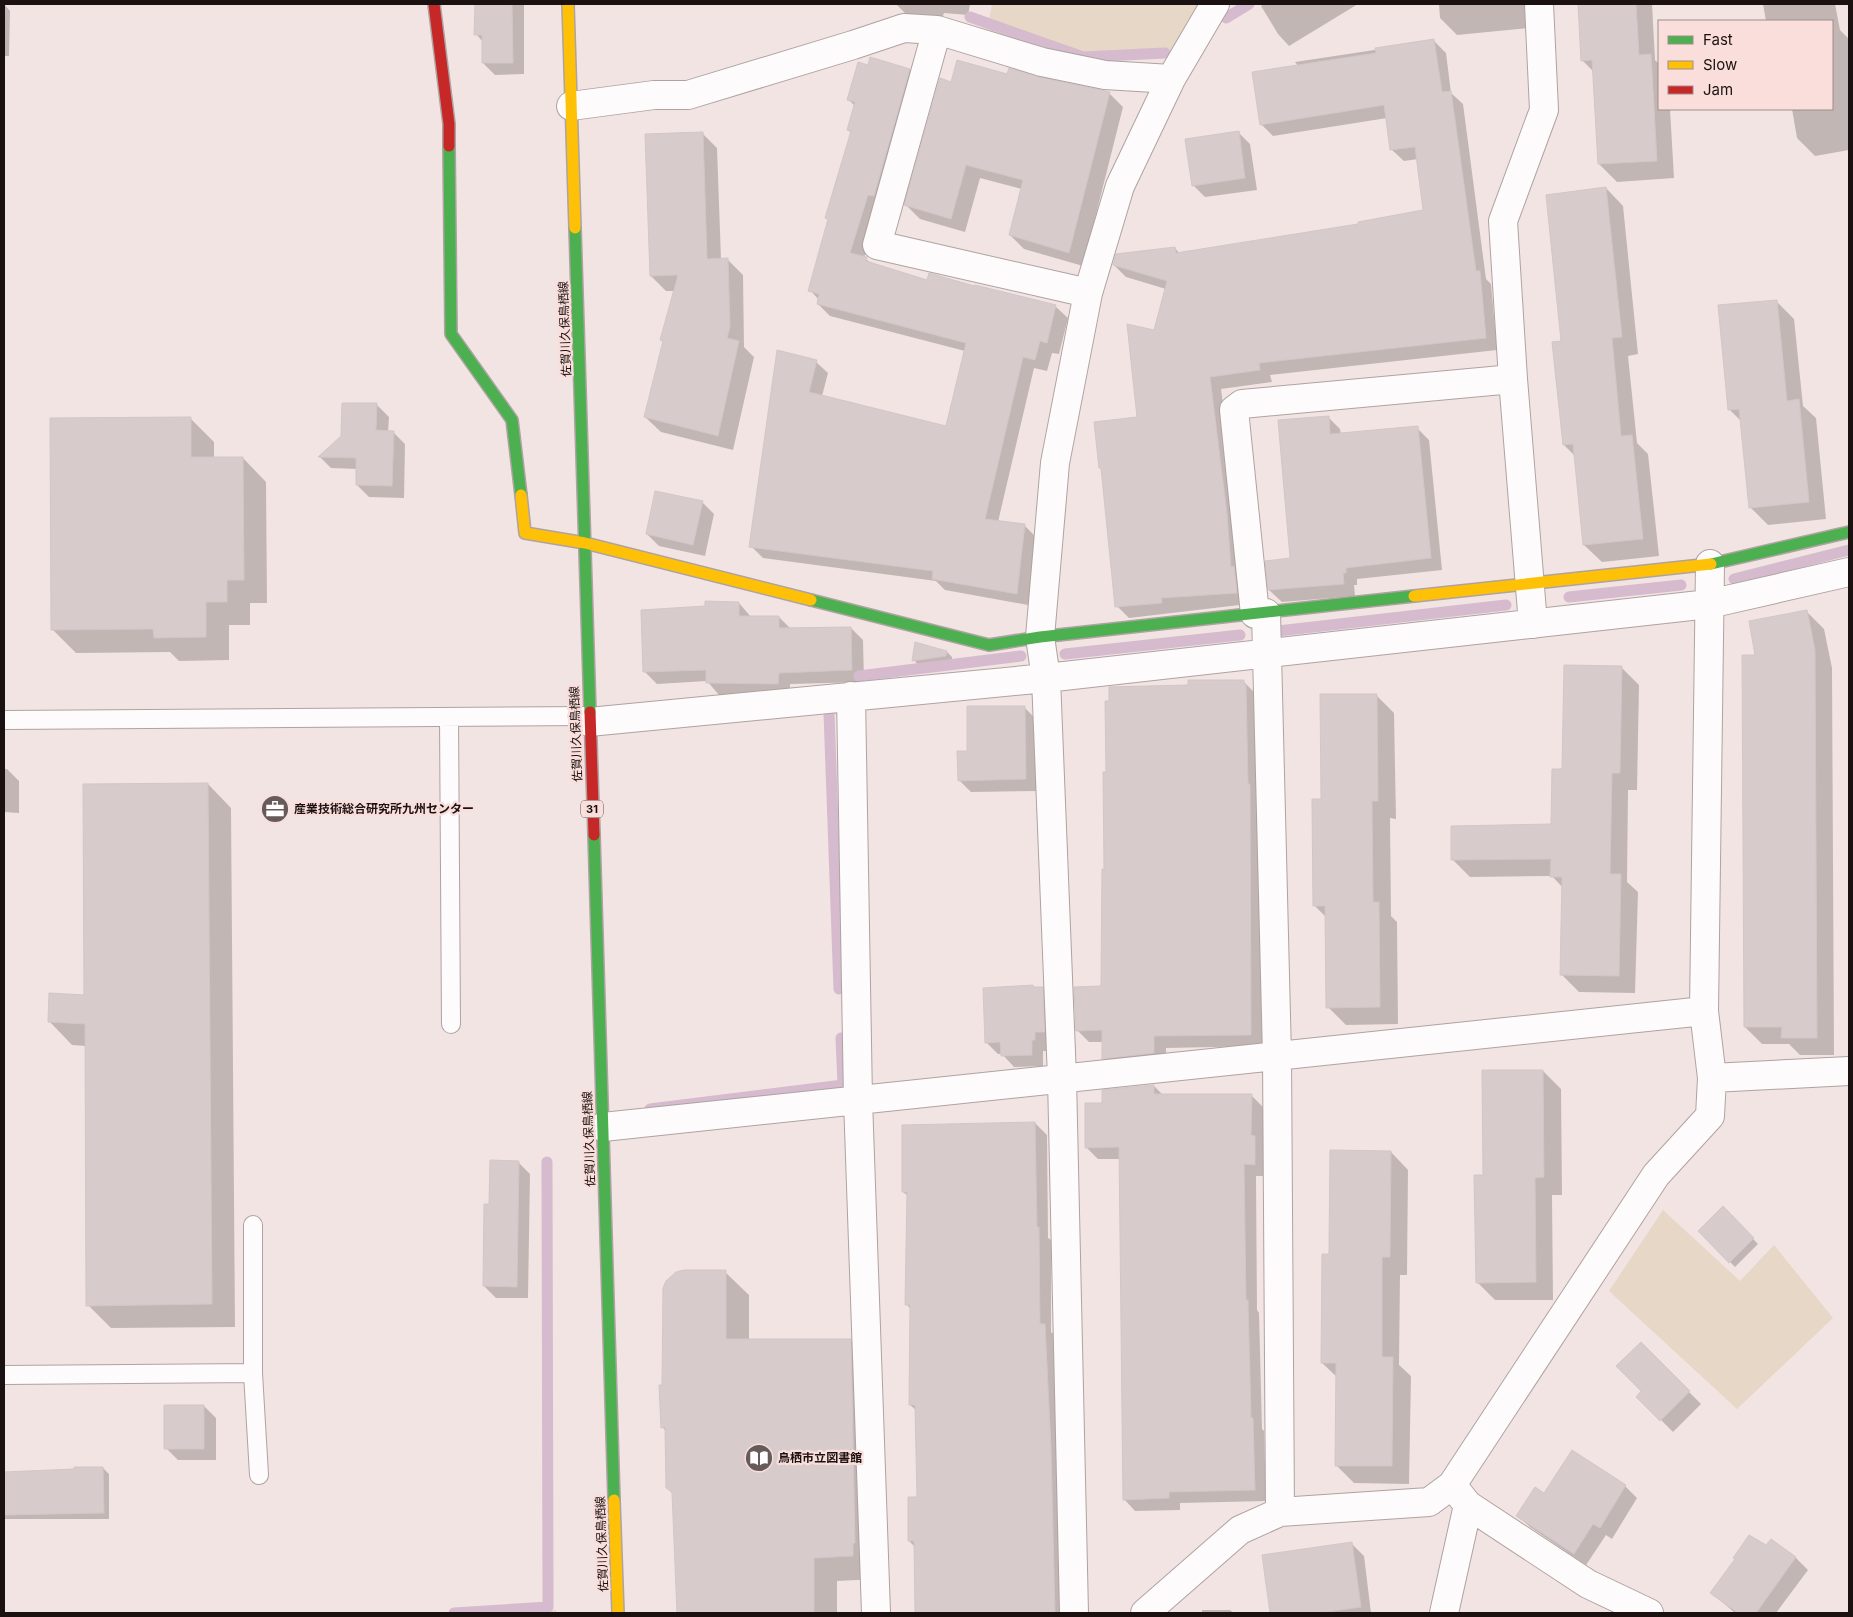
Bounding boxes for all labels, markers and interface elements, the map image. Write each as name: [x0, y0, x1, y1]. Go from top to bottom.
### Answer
legend: [1658, 20, 1833, 110]
text: Fast: [1703, 30, 1733, 49]
text: Slow: [1703, 55, 1737, 74]
text: Jam: [1703, 80, 1733, 99]
street label: 佐賀川久保鳥栖線: [555, 281, 574, 377]
street label: 佐賀川久保鳥栖線: [566, 686, 585, 782]
office icon: 産業技術総合研究所九州センター: [260, 794, 290, 824]
place label: 産業技術総合研究所九州センター: [294, 801, 474, 816]
road number: 31: [581, 801, 603, 818]
street label: 佐賀川久保鳥栖線: [579, 1091, 598, 1187]
library icon: 鳥栖市立図書館: [744, 1443, 774, 1473]
place label: 鳥栖市立図書館: [778, 1450, 862, 1465]
street label: 佐賀川久保鳥栖線: [592, 1496, 611, 1592]

